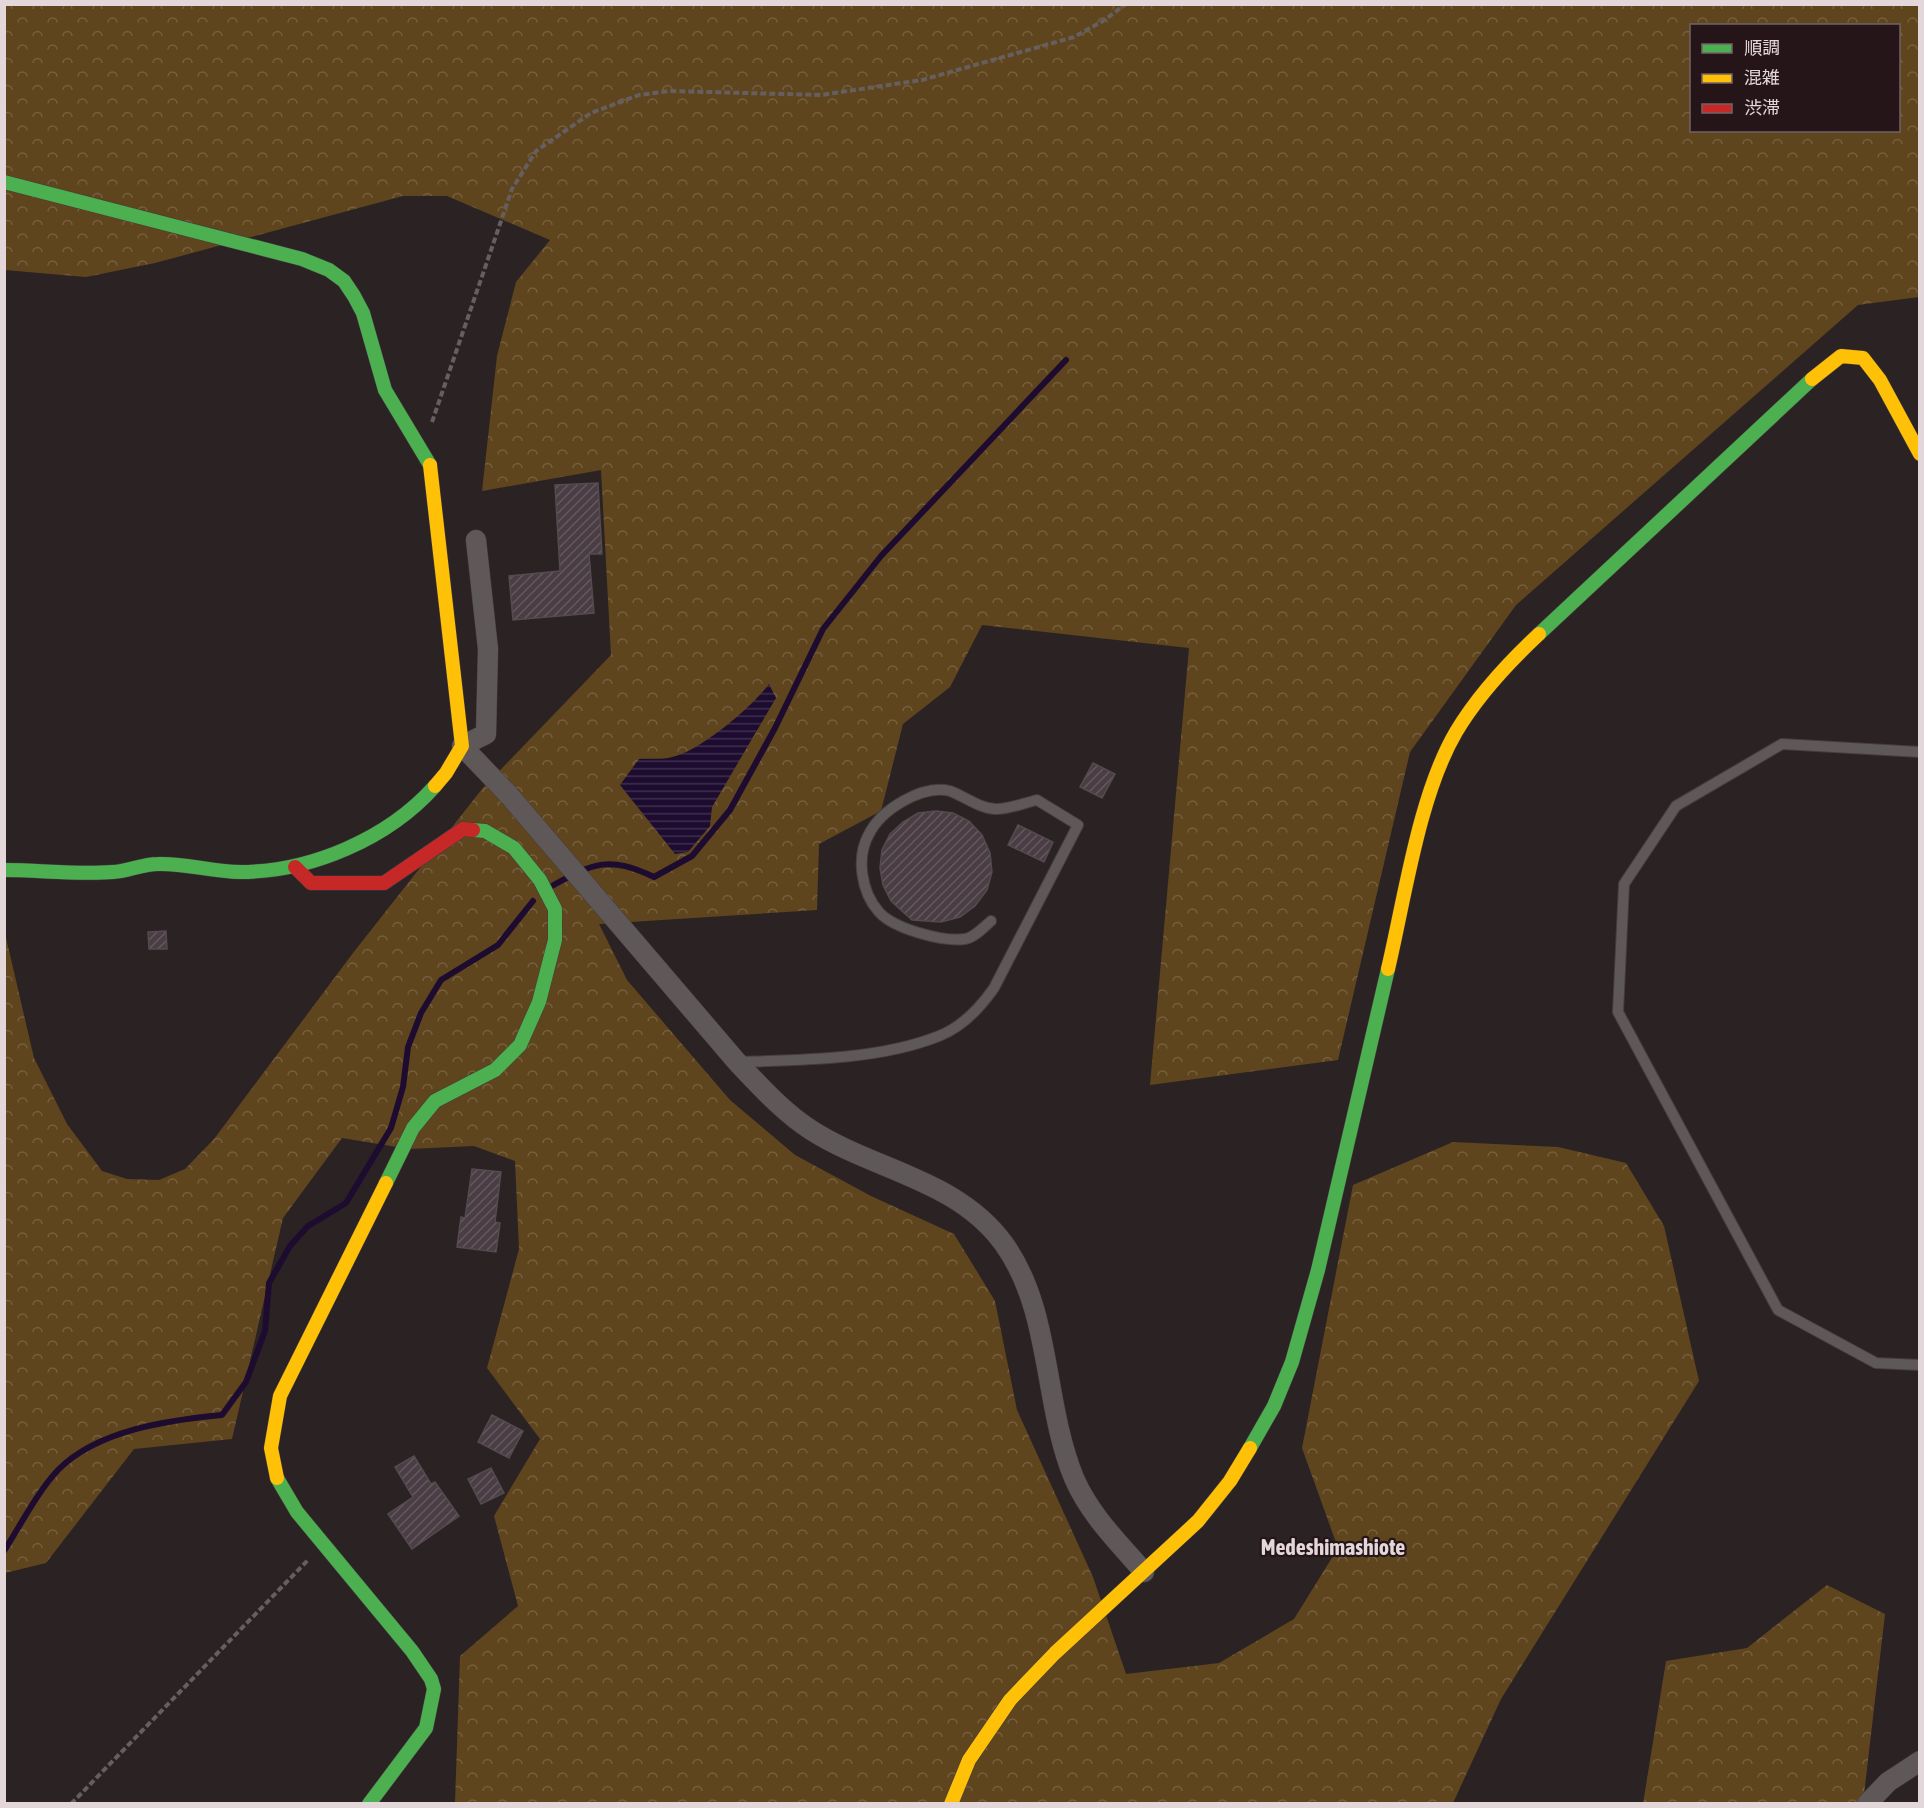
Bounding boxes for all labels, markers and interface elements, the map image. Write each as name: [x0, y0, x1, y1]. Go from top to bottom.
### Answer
legend: [1690, 24, 1900, 132]
text: 順調: [1744, 37, 1780, 58]
text: 混雑: [1744, 67, 1780, 88]
text: 渋滞: [1744, 97, 1780, 118]
district label: Medeshimashiote: [1261, 1534, 1405, 1560]

